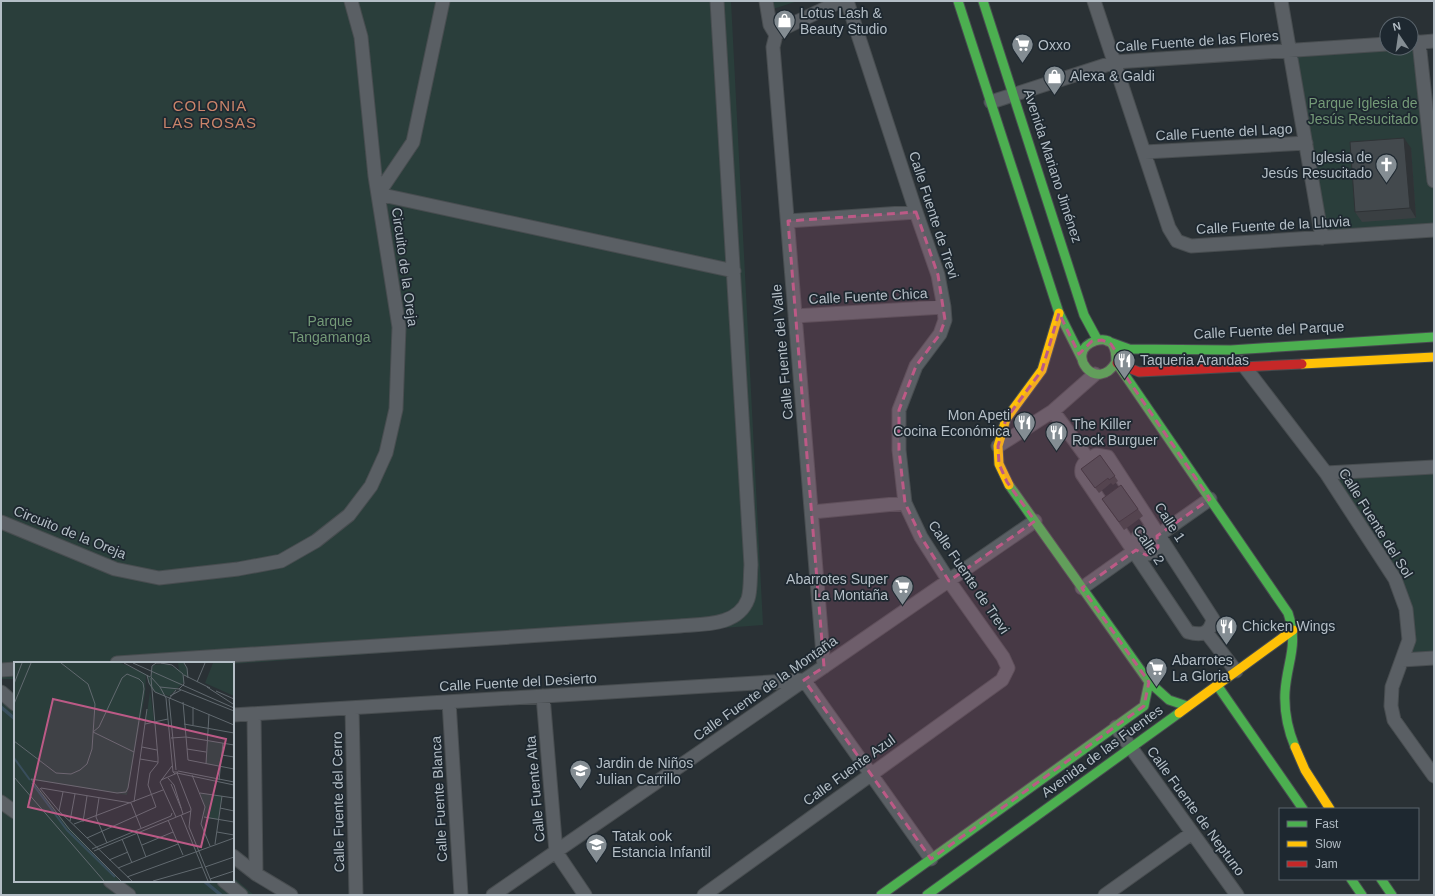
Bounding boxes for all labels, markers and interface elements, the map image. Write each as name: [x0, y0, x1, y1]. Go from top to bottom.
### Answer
place label: Lotus Lash & Beauty Studio: [800, 5, 887, 37]
shop icon: Lotus Lash & Beauty Studio: [772, 8, 798, 41]
north arrow: [1379, 16, 1419, 56]
text: N: [1392, 20, 1402, 33]
street label: Calle Fuente de las Flores: [1115, 27, 1279, 55]
supermarket icon: Oxxo: [1010, 32, 1036, 65]
place label: Oxxo: [1038, 37, 1071, 53]
shop icon: Alexa & Galdi: [1042, 63, 1068, 96]
place label: Alexa & Galdi: [1070, 68, 1155, 84]
street label: Avenida Mariano Jiménez: [1021, 87, 1085, 245]
park label: Parque Iglesia de Jesús Resucitado: [1308, 95, 1418, 127]
district label: COLONIA LAS ROSAS: [163, 97, 257, 131]
street label: Calle Fuente del Lago: [1155, 120, 1293, 144]
street label: Calle Fuente de Trevi: [906, 149, 962, 281]
place label: Iglesia de Jesús Resucitado: [1261, 149, 1372, 181]
church icon: Iglesia de Jesús Resucitado: [1374, 152, 1400, 185]
street label: Circuito de la Oreja: [389, 207, 421, 328]
street label: Calle Fuente de la Lluvia: [1196, 213, 1351, 237]
street label: Calle Fuente del Valle: [768, 283, 796, 420]
street label: Calle Fuente Chica: [808, 285, 928, 307]
park label: Parque Tangamanga: [290, 313, 371, 345]
street label: Calle Fuente del Parque: [1193, 318, 1345, 342]
restaurant icon: Taqueria Arandas: [1111, 347, 1137, 380]
place label: Taqueria Arandas: [1140, 352, 1249, 368]
place label: Mon Apeti Cocina Económica: [893, 407, 1010, 439]
restaurant icon: Mon Apeti Cocina Económica: [1012, 410, 1038, 443]
place label: The Killer Rock Burguer: [1072, 416, 1158, 448]
restaurant icon: The Killer Rock Burguer: [1044, 419, 1070, 452]
street label: Calle Fuente del Sol: [1336, 465, 1416, 581]
street label: Calle 1: [1151, 499, 1189, 545]
street label: Circuito de la Oreja: [11, 502, 129, 562]
street label: Calle Fuente de Trevi: [925, 517, 1013, 637]
street label: Calle 2: [1130, 522, 1168, 568]
place label: Abarrotes Super La Montaña: [786, 571, 888, 603]
supermarket icon: Abarrotes Super La Montaña: [890, 574, 916, 607]
restaurant icon: Chicken Wings: [1214, 613, 1240, 646]
place label: Chicken Wings: [1242, 618, 1335, 634]
street label: Calle Fuente de la Montaña: [690, 632, 840, 744]
place label: Abarrotes La Gloria: [1172, 652, 1233, 684]
supermarket icon: Abarrotes La Gloria: [1144, 655, 1170, 688]
inset map: [14, 662, 234, 882]
street label: Calle Fuente del Desierto: [439, 670, 598, 694]
street label: Avenida de las Fuentes: [1038, 702, 1166, 800]
street label: Calle Fuente del Cerro: [329, 731, 347, 873]
street label: Calle Fuente Azul: [800, 731, 898, 809]
street label: Calle Fuente Blanca: [428, 735, 450, 862]
street label: Calle Fuente Alta: [522, 735, 548, 843]
street label: Calle Fuente de Neptuno: [1144, 743, 1248, 879]
place label: Jardin de Niños Julian Carrillo: [596, 755, 693, 787]
school or university icon: Jardin de Niños Julian Carrillo: [568, 758, 594, 791]
legend: [1279, 808, 1419, 880]
text: Fast: [1315, 817, 1339, 831]
place label: Tatak ook Estancia Infantil: [612, 828, 711, 860]
school or university icon: Tatak ook Estancia Infantil: [584, 831, 610, 864]
text: Slow: [1315, 837, 1341, 851]
text: Jam: [1315, 857, 1338, 871]

